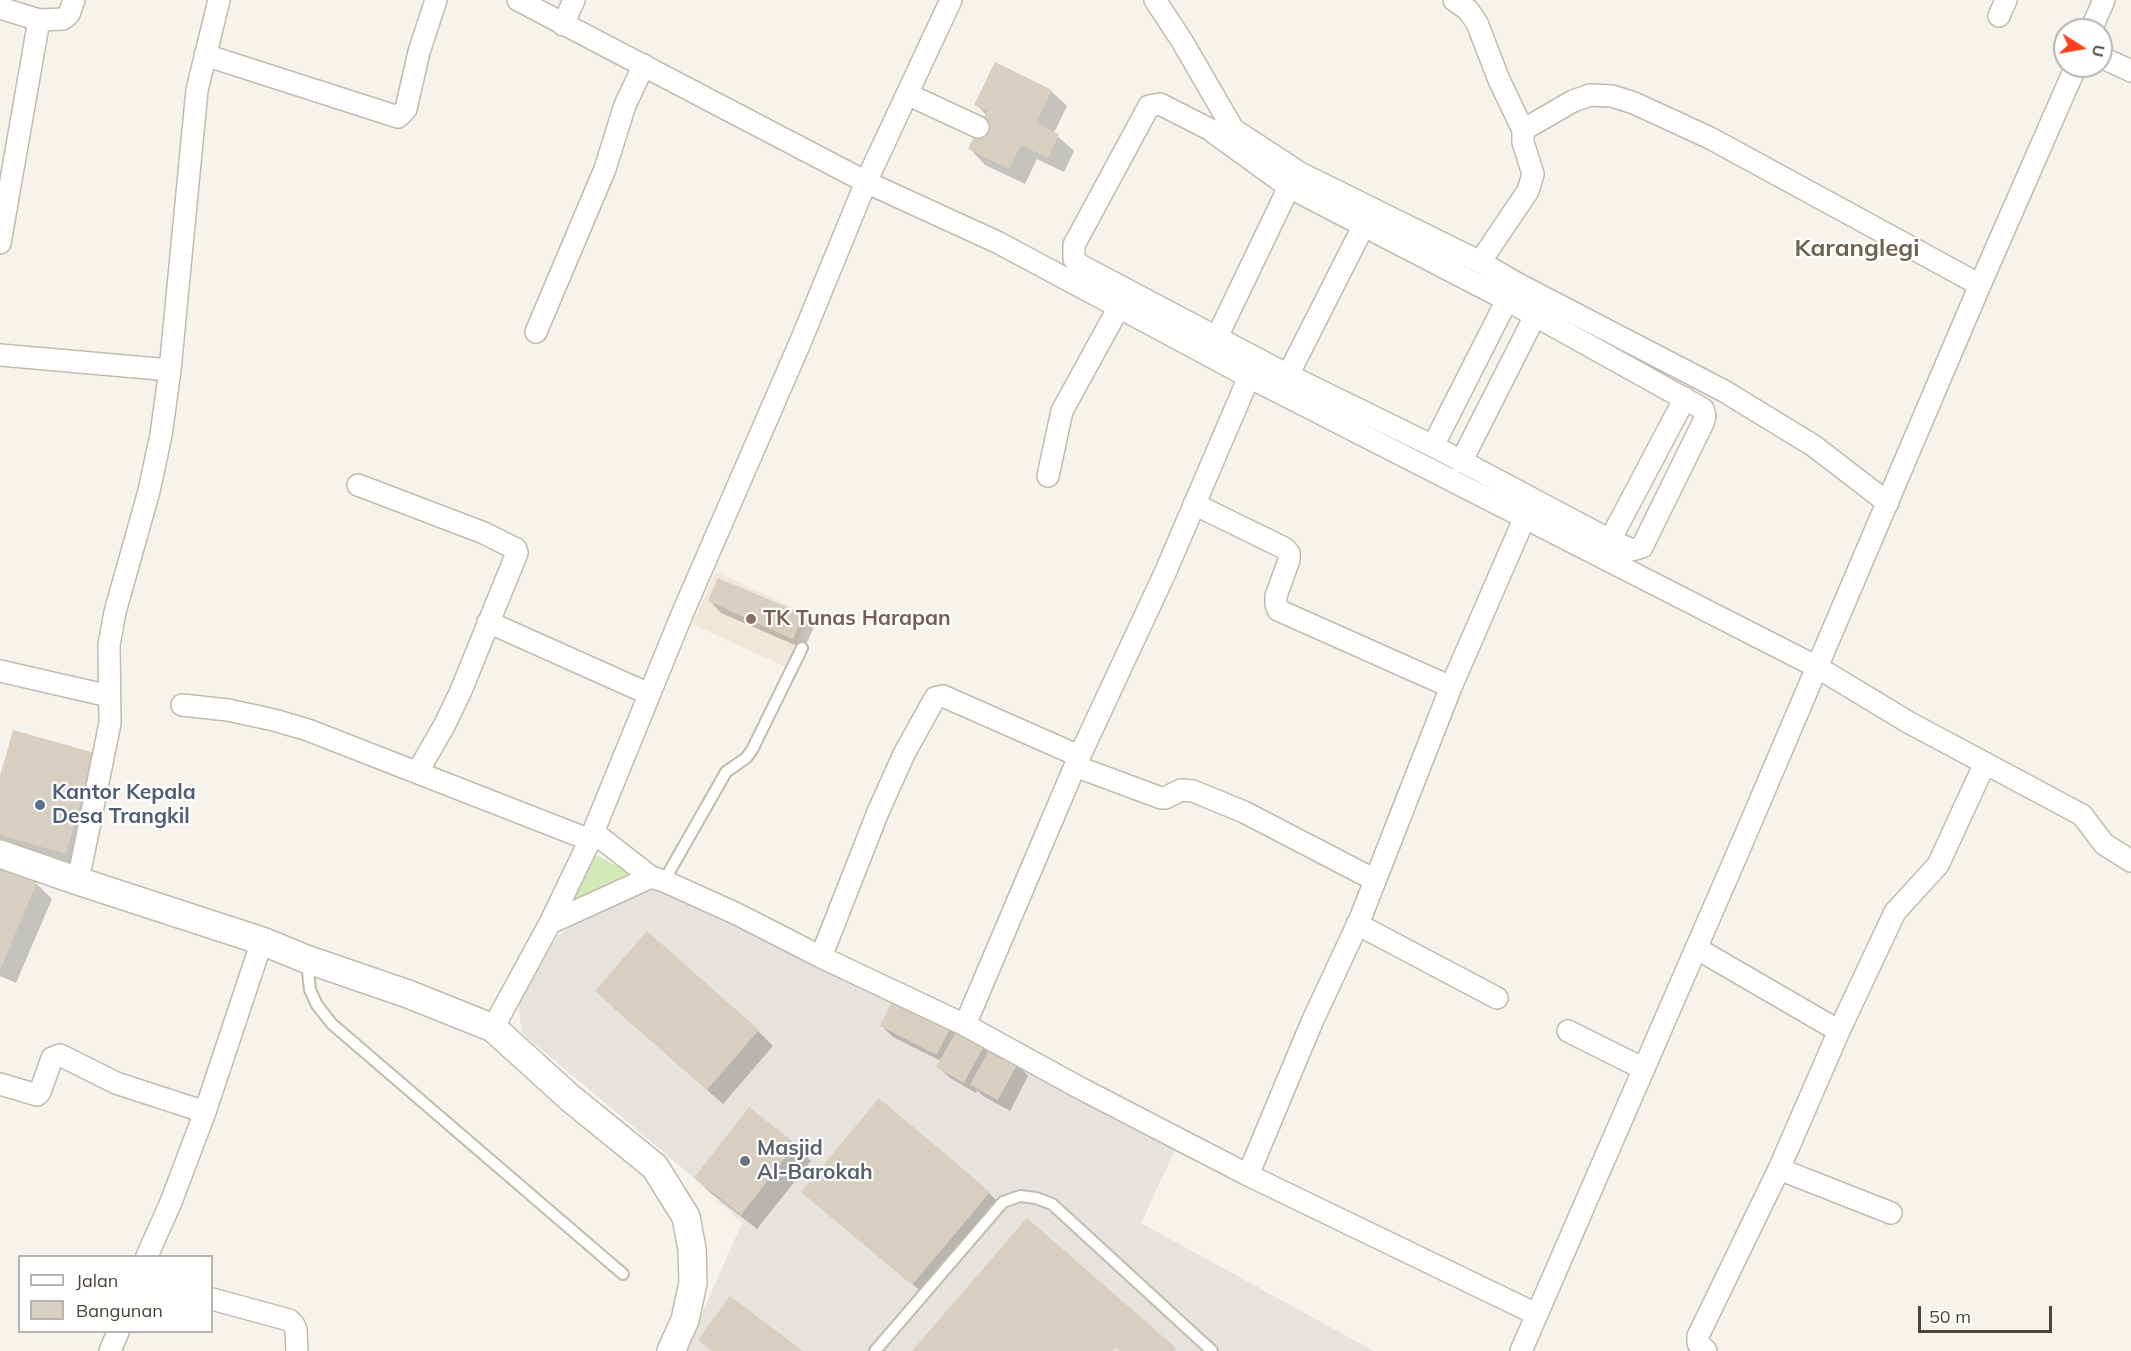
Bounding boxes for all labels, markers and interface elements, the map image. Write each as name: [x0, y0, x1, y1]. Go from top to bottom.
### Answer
north arrow: [2053, 18, 2113, 78]
text: U: [2088, 43, 2110, 59]
district label: Karanglegi: [1794, 235, 1920, 263]
place label: TK Tunas Harapan: [763, 606, 951, 632]
marker: TK Tunas Harapan: [744, 612, 758, 626]
place label: Kantor Kepala Desa Trangkil: [52, 780, 196, 830]
marker: Kantor Kepala Desa Trangkil: [33, 798, 47, 812]
place label: Masjid Al-Barokah: [757, 1136, 873, 1186]
marker: Masjid Al-Barokah: [738, 1154, 752, 1168]
legend: [18, 1255, 213, 1333]
text: Jalan: [76, 1269, 118, 1292]
scale bar: [1921, 1294, 2054, 1332]
text: Bangunan: [76, 1299, 163, 1322]
text: 50 m: [1929, 1305, 1971, 1328]

